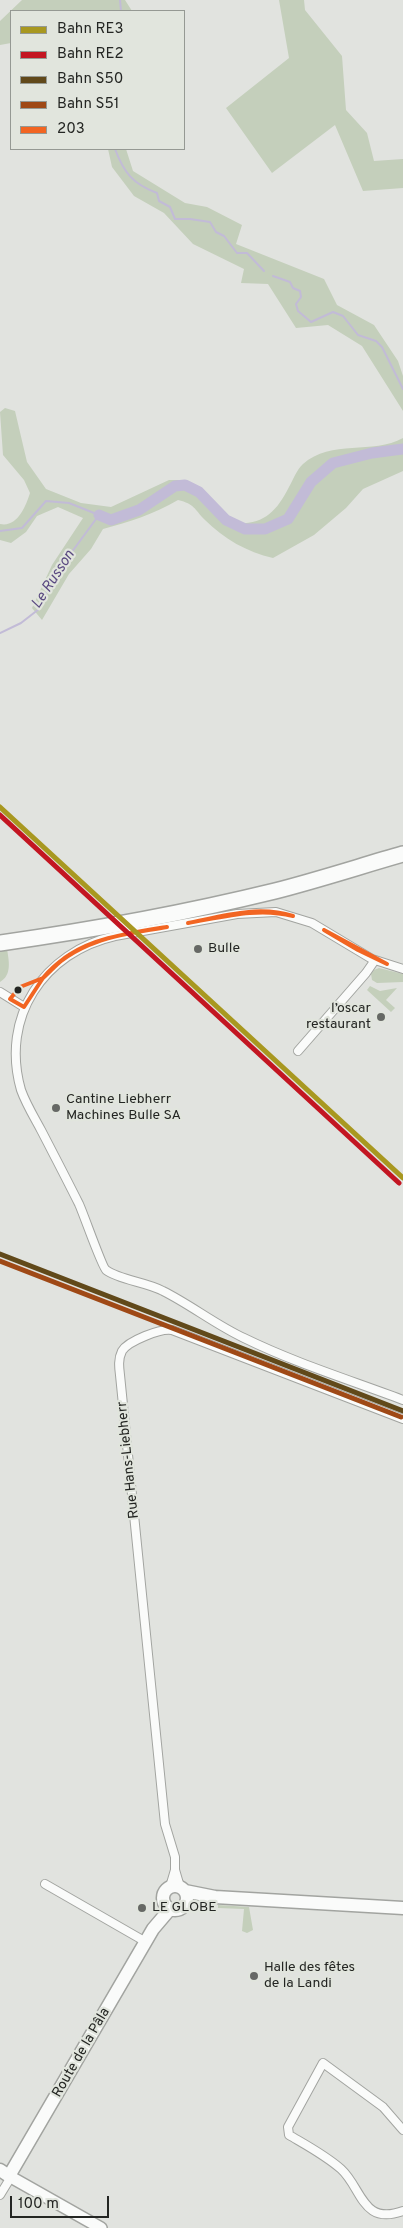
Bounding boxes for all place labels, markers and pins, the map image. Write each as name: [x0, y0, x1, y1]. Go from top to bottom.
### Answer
place label: Bulle: [208, 941, 240, 957]
marker: Bulle: [192, 943, 204, 955]
unlabelled marker: [13, 985, 23, 995]
place label: l’oscar restaurant: [306, 1001, 371, 1034]
marker: l’oscar restaurant: [375, 1011, 387, 1023]
place label: Cantine Liebherr Machines Bulle SA: [66, 1092, 181, 1124]
marker: Cantine Liebherr Machines Bulle SA: [50, 1102, 62, 1114]
place label: LE GLOBE: [152, 1900, 217, 1916]
marker: LE GLOBE: [136, 1902, 148, 1914]
place label: Halle des fêtes de la Landi: [264, 1960, 355, 1992]
marker: Halle des fêtes de la Landi: [248, 1970, 260, 1982]

